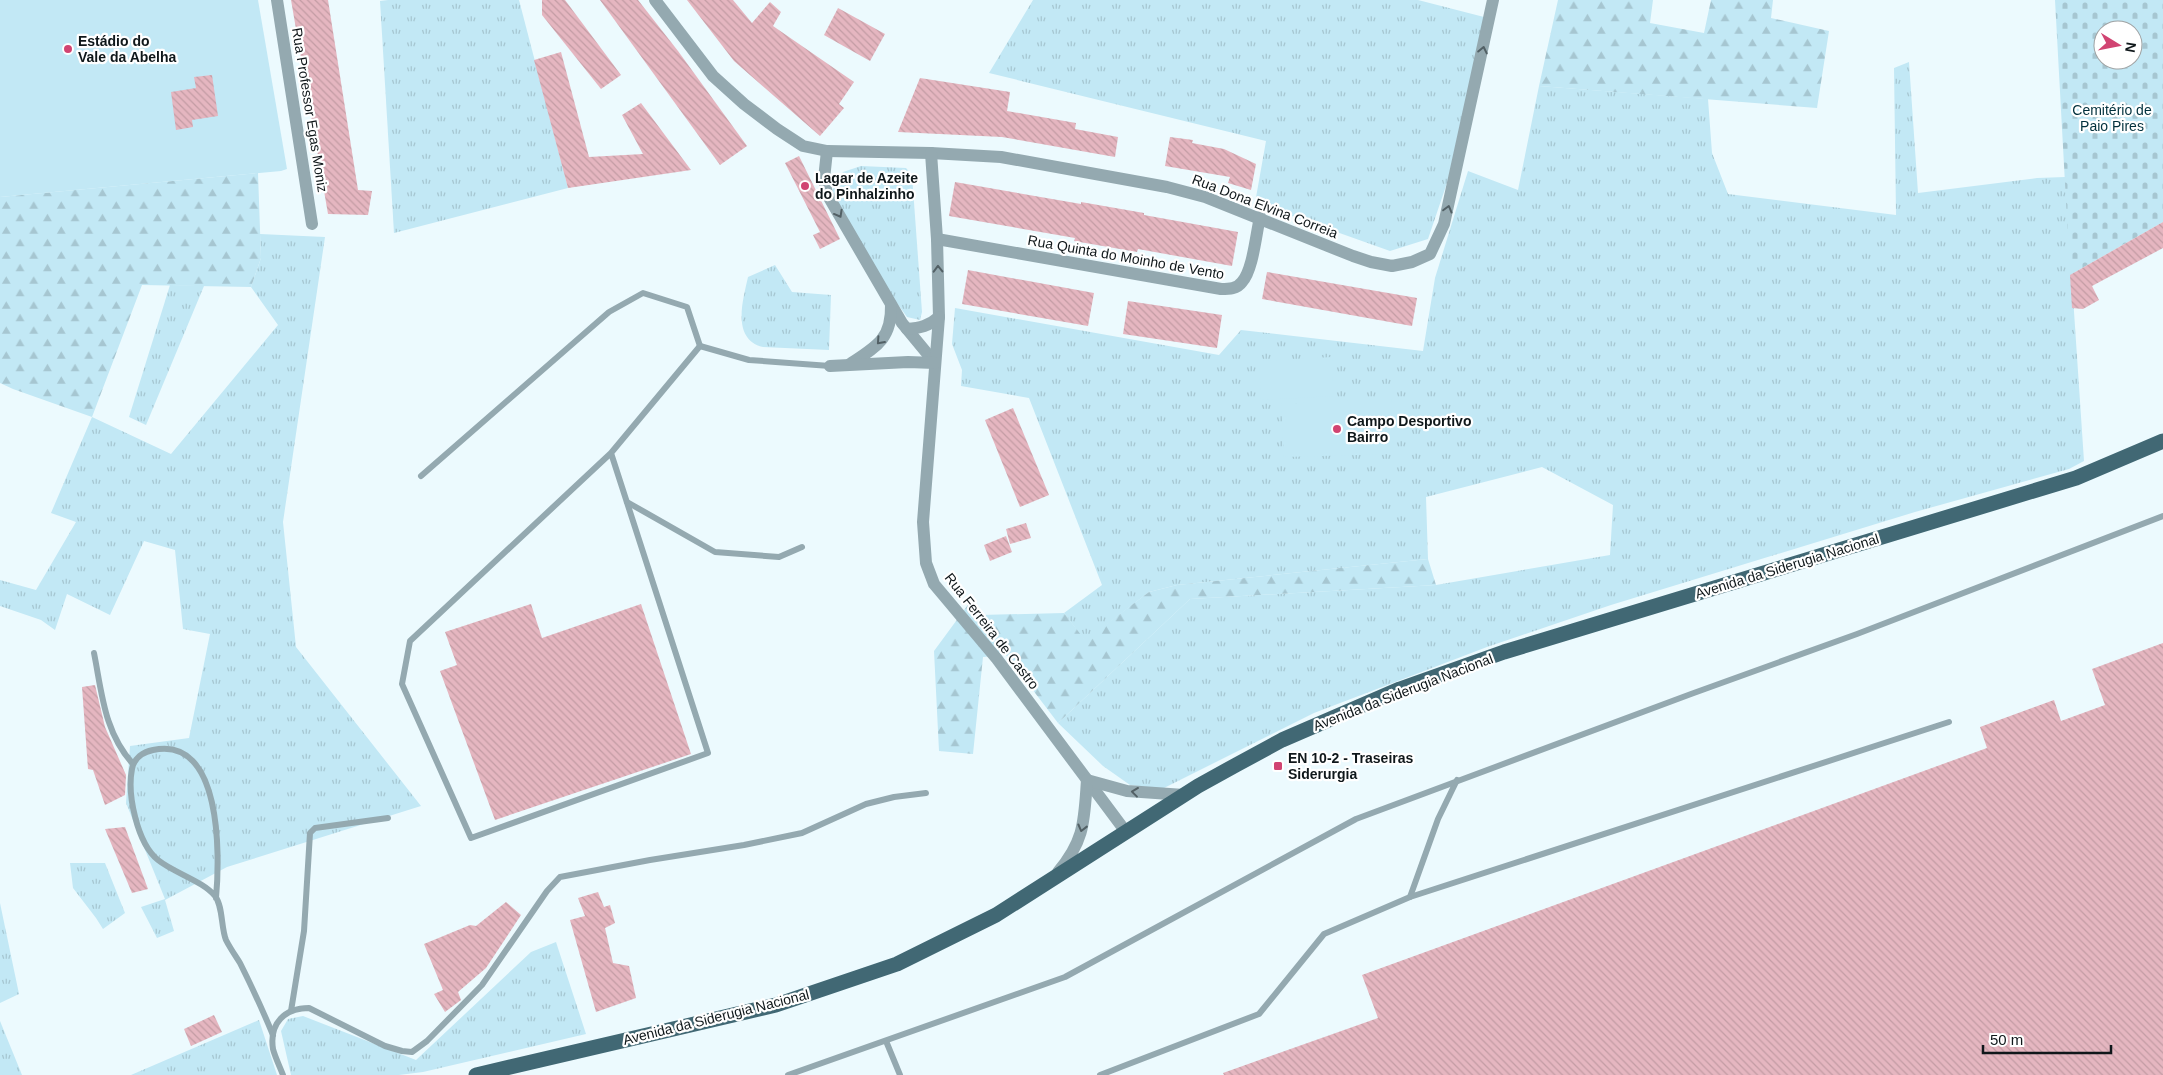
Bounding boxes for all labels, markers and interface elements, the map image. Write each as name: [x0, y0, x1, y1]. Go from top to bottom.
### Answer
north arrow: [2093, 20, 2143, 70]
street label: Rua Professor Egas Moniz: [289, 27, 331, 193]
place label: Estádio do Vale da Abelha: [78, 33, 177, 65]
text: N: [2122, 41, 2140, 54]
marker: Estádio do Vale da Abelha: [62, 43, 74, 55]
one-way arrow: [1477, 45, 1488, 54]
park label: Cemitério de Paio Pires: [2072, 102, 2152, 134]
place label: Lagar de Azeite do Pinhalzinho: [815, 170, 918, 202]
street label: Rua Dona Elvina Correia: [1190, 171, 1340, 241]
marker: Lagar de Azeite do Pinhalzinho: [799, 180, 811, 192]
one-way arrow: [1442, 204, 1453, 213]
one-way arrow: [832, 208, 842, 217]
street label: Rua Quinta do Moinho de Vento: [1026, 232, 1226, 282]
one-way arrow: [933, 264, 943, 272]
one-way arrow: [877, 336, 886, 345]
place label: Campo Desportivo Bairro: [1347, 413, 1471, 445]
marker: Campo Desportivo Bairro: [1331, 423, 1343, 435]
street label: Avenida da Siderugia Nacional: [1693, 530, 1881, 602]
street label: Rua Ferreira de Castro: [942, 570, 1043, 692]
street label: Avenida da Siderugia Nacional: [1311, 650, 1495, 734]
place label: EN 10-2 - Traseiras Siderurgia: [1288, 750, 1414, 782]
marker: EN 10-2 - Traseiras Siderurgia: [1272, 760, 1284, 772]
one-way arrow: [1131, 787, 1139, 798]
one-way arrow: [1078, 824, 1088, 832]
street label: Avenida da Siderugia Nacional: [621, 986, 811, 1048]
scale bar: [1983, 1022, 2110, 1054]
text: 50 m: [1990, 1031, 2023, 1048]

